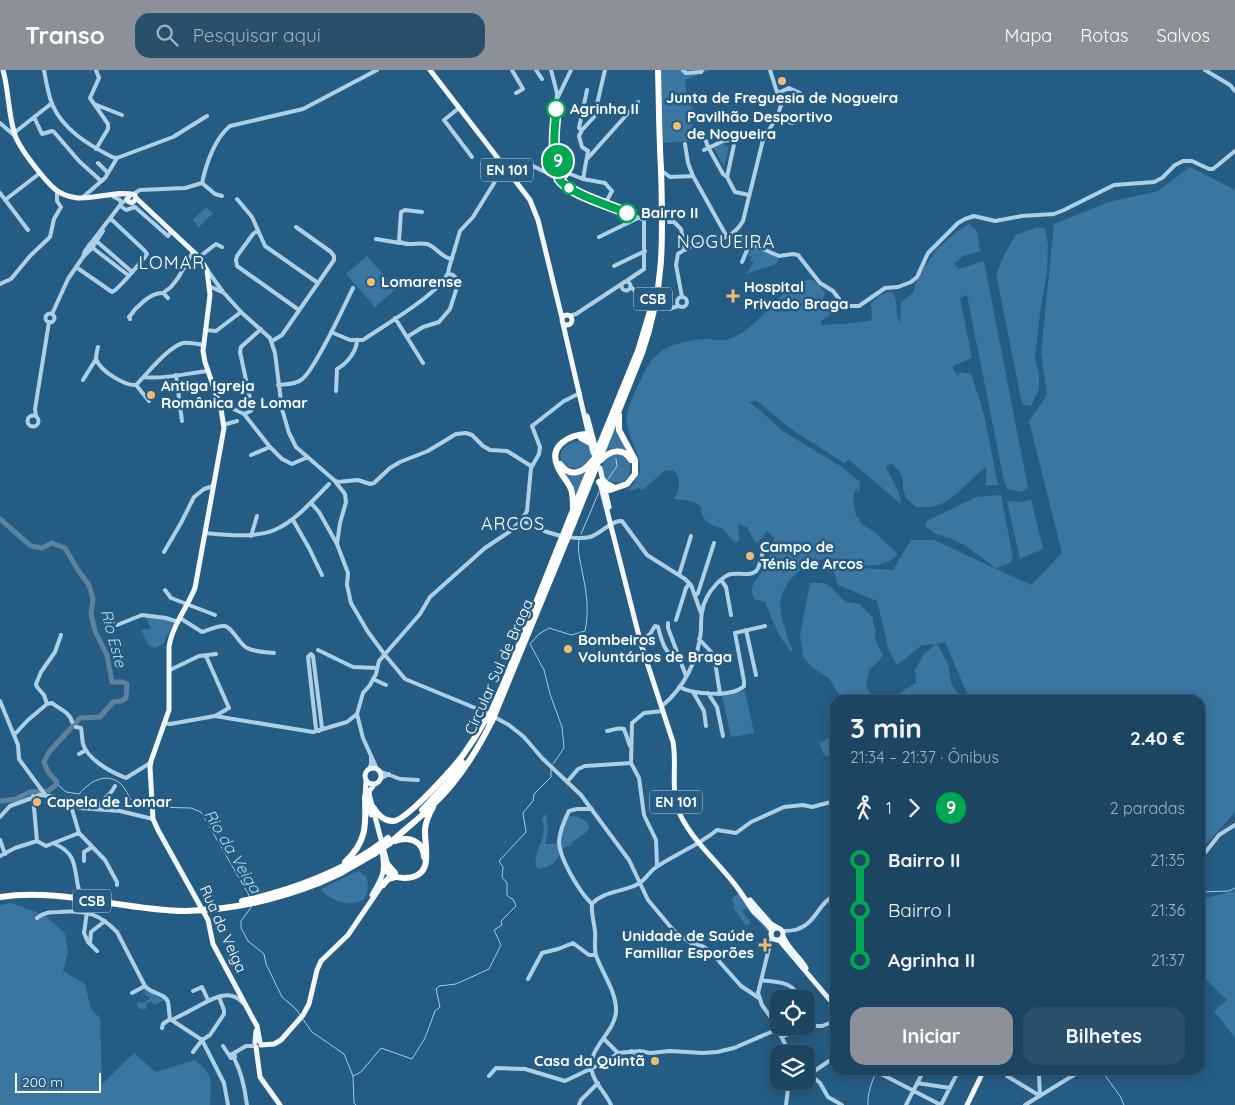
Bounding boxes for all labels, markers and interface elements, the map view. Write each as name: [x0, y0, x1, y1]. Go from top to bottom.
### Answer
search box: [135, 13, 485, 58]
text: Transo: [25, 20, 105, 50]
icon: search: [153, 21, 181, 49]
text: Pesquisar aqui: [193, 23, 321, 47]
text: Mapa: [1005, 24, 1052, 47]
text: Rotas: [1080, 24, 1129, 47]
text: Salvos: [1157, 24, 1210, 47]
marker: Junta de Freguesia de Nogueira: [776, 75, 788, 87]
place label: Junta de Freguesia de Nogueira: [666, 88, 898, 107]
marker: Agrinha II: [546, 99, 566, 119]
place label: Agrinha II: [570, 99, 639, 118]
place label: Pavilhão Desportivo de Nogueira: [687, 107, 833, 143]
marker: Pavilhão Desportivo de Nogueira: [671, 120, 683, 132]
line badge: 9: [542, 145, 574, 177]
text: 9: [553, 149, 563, 172]
road number: EN 101: [481, 158, 533, 182]
unlabelled marker: [562, 181, 576, 195]
marker: Bairro II: [617, 203, 637, 223]
place label: Bairro II: [641, 203, 698, 222]
district label: NOGUEIRA: [677, 230, 775, 253]
district label: LOMAR: [139, 251, 205, 274]
place label: Lomarense: [381, 272, 462, 291]
marker: Lomarense: [365, 276, 377, 288]
place label: Hospital Privado Braga: [744, 277, 848, 313]
road number: CSB: [634, 288, 672, 310]
marker: Hospital Privado Braga: [726, 289, 740, 303]
place label: Antiga Igreja Românica de Lomar: [161, 376, 308, 412]
marker: Antiga Igreja Românica de Lomar: [145, 389, 157, 401]
district label: ARCOS: [481, 512, 545, 535]
place label: Campo de Ténis de Arcos: [760, 537, 863, 573]
marker: Campo de Ténis de Arcos: [744, 550, 756, 562]
street label: Circular Sul de Braga: [460, 596, 537, 737]
water label: Rio Este: [97, 607, 132, 670]
place label: Bombeiros Voluntários de Braga: [578, 630, 732, 666]
marker: Bombeiros Voluntários de Braga: [562, 643, 574, 655]
text: 3 min: [850, 710, 922, 745]
text: 2.40 €: [1130, 726, 1185, 750]
text: 21:34 – 21:37 · Ônibus: [850, 747, 999, 767]
road number: EN 101: [650, 790, 702, 814]
place label: Capela de Lomar: [47, 792, 172, 811]
icon: walk: [850, 794, 878, 822]
icon: forward: [900, 794, 928, 822]
marker: Capela de Lomar: [31, 796, 43, 808]
text: 9: [946, 796, 956, 819]
text: 1: [886, 798, 892, 818]
text: 2 paradas: [1110, 798, 1185, 818]
water label: Rio da Veiga: [200, 805, 267, 898]
text: Bairro II: [888, 848, 961, 872]
text: 21:35: [1150, 850, 1185, 870]
street label: Rua da Veiga: [196, 882, 251, 975]
road number: CSB: [73, 889, 111, 912]
text: Bairro I: [888, 898, 952, 922]
text: 21:36: [1150, 900, 1185, 920]
place label: Unidade de Saúde Familiar Esporões: [622, 926, 754, 962]
marker: Unidade de Saúde Familiar Esporões: [758, 938, 772, 952]
text: Agrinha II: [888, 948, 975, 972]
text: 21:37: [1151, 950, 1185, 970]
map controls: [770, 990, 815, 1090]
button: locate: [770, 990, 815, 1035]
button: Iniciar: [850, 1007, 1013, 1065]
button: Bilhetes: [1023, 1007, 1185, 1065]
button: layers: [770, 1045, 815, 1090]
place label: Casa da Quintã: [534, 1051, 645, 1070]
marker: Casa da Quintã: [649, 1055, 661, 1067]
scale bar: [15, 1070, 101, 1093]
text: 200 m: [22, 1073, 63, 1091]

